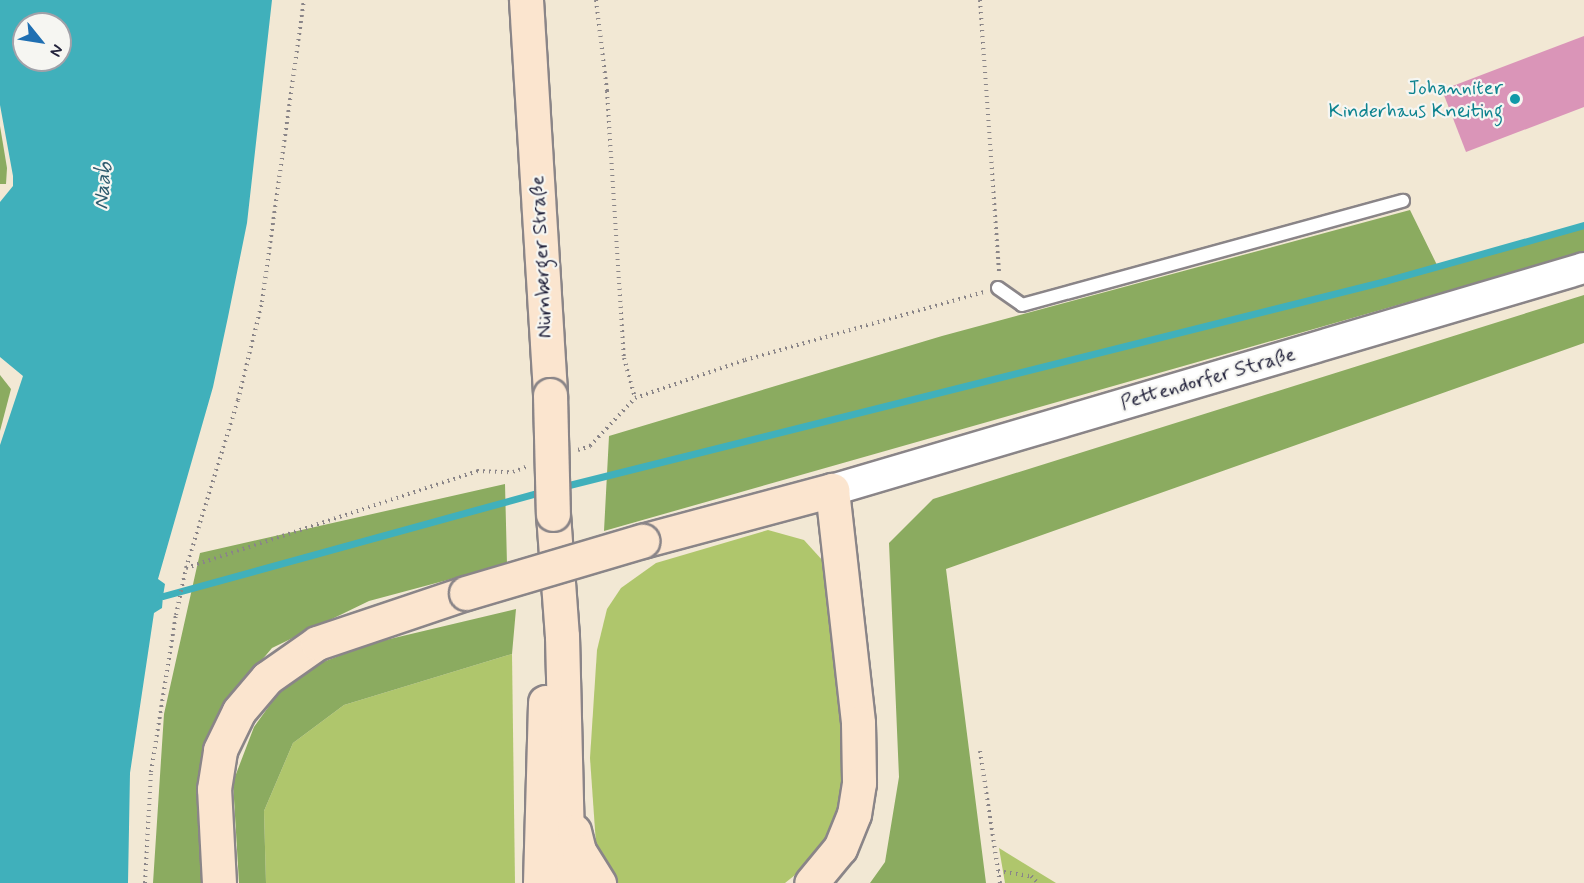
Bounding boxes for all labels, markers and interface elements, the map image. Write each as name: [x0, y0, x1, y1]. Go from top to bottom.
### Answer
north arrow: [12, 12, 72, 72]
text: N: [45, 40, 68, 60]
place label: Johanniter Kinderhaus Kneiting: [1329, 76, 1503, 123]
marker: Johanniter Kinderhaus Kneiting: [1508, 92, 1522, 106]
water label: Naab: [89, 161, 117, 211]
street label: Nürnberger Straße: [526, 175, 558, 339]
street label: Pettendorfer Straße: [1119, 343, 1297, 415]

